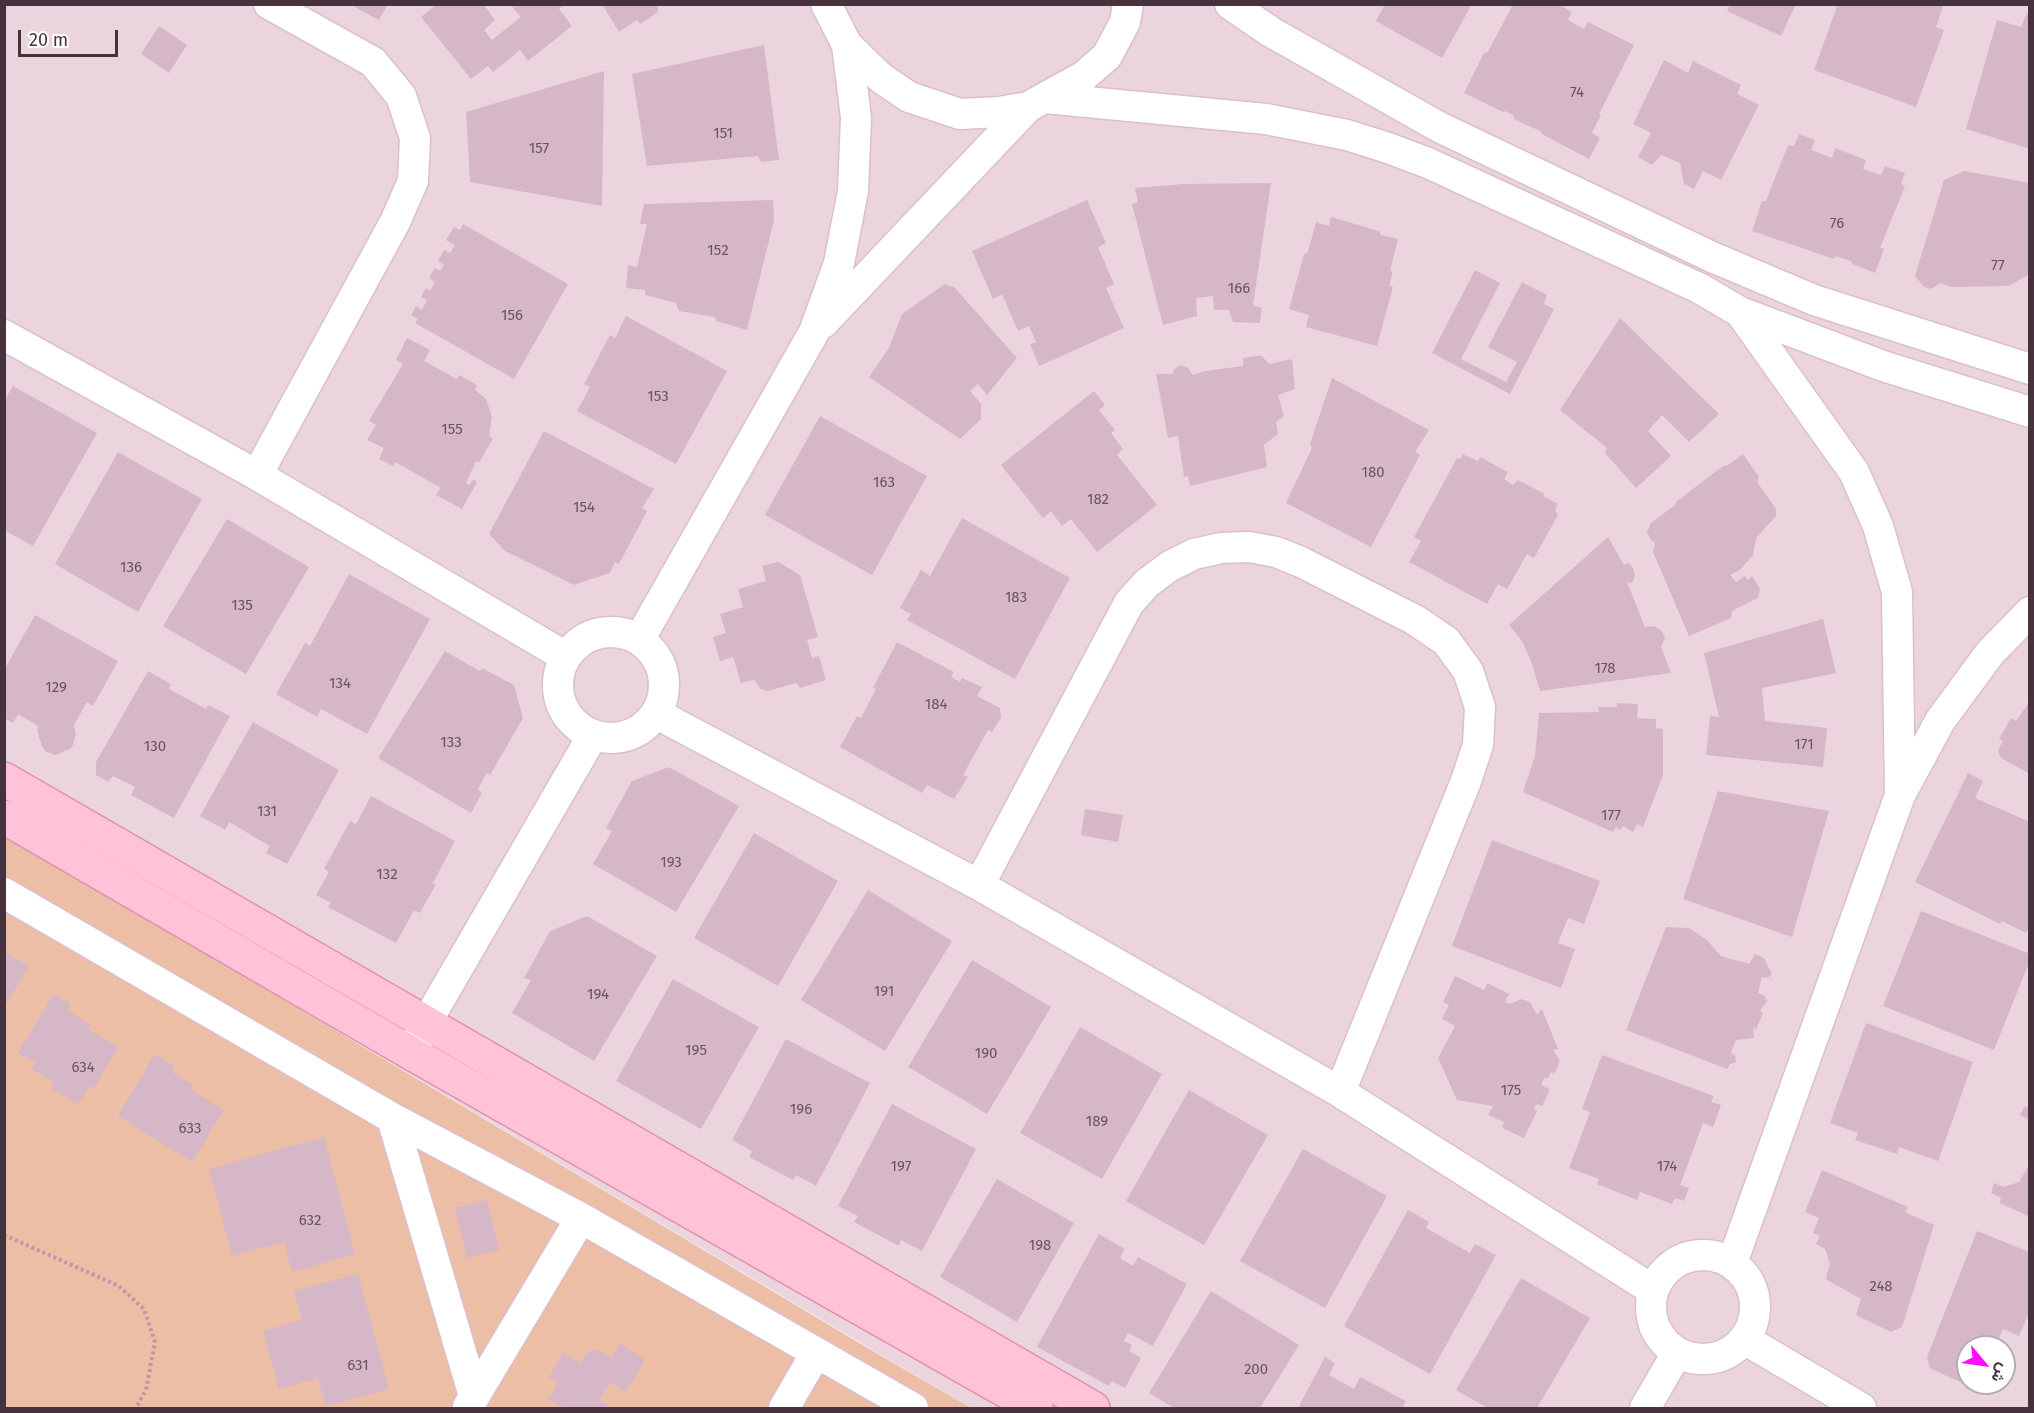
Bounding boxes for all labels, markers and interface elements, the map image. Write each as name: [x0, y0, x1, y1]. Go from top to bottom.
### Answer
scale bar: [21, 18, 122, 56]
text: 20 m: [29, 29, 68, 51]
house number: 74: [1570, 84, 1584, 102]
house number: 151: [713, 125, 733, 143]
house number: 157: [529, 140, 549, 158]
house number: 76: [1830, 215, 1844, 233]
house number: 152: [707, 242, 729, 260]
house number: 77: [1991, 257, 2005, 275]
house number: 166: [1228, 280, 1250, 298]
house number: 156: [501, 307, 523, 325]
house number: 153: [647, 388, 669, 406]
house number: 155: [441, 421, 463, 439]
house number: 180: [1361, 464, 1385, 482]
house number: 163: [873, 474, 895, 492]
house number: 182: [1087, 491, 1109, 509]
house number: 154: [573, 499, 595, 517]
house number: 136: [120, 559, 142, 577]
house number: 183: [1005, 589, 1027, 607]
house number: 135: [231, 597, 253, 615]
house number: 178: [1594, 660, 1616, 678]
house number: 134: [329, 675, 351, 693]
house number: 129: [45, 679, 67, 697]
house number: 184: [925, 696, 947, 714]
house number: 133: [440, 734, 462, 752]
house number: 171: [1794, 736, 1814, 754]
house number: 130: [144, 738, 166, 756]
house number: 131: [257, 803, 277, 821]
house number: 177: [1601, 807, 1621, 825]
house number: 193: [660, 854, 682, 872]
house number: 132: [376, 866, 398, 884]
house number: 191: [874, 983, 894, 1001]
house number: 194: [587, 986, 609, 1004]
house number: 195: [685, 1042, 707, 1060]
house number: 190: [975, 1045, 997, 1063]
house number: 634: [71, 1059, 95, 1077]
house number: 175: [1501, 1082, 1521, 1100]
house number: 196: [790, 1101, 812, 1119]
house number: 189: [1086, 1113, 1108, 1131]
house number: 633: [179, 1120, 201, 1138]
house number: 197: [891, 1158, 911, 1176]
house number: 174: [1657, 1158, 1677, 1176]
house number: 632: [299, 1212, 321, 1230]
house number: 198: [1029, 1237, 1051, 1255]
house number: 248: [1869, 1278, 1893, 1296]
north arrow: [1956, 1335, 2016, 1395]
house number: 631: [347, 1357, 369, 1375]
text: ش: [1987, 1360, 2013, 1386]
house number: 200: [1244, 1361, 1268, 1379]

